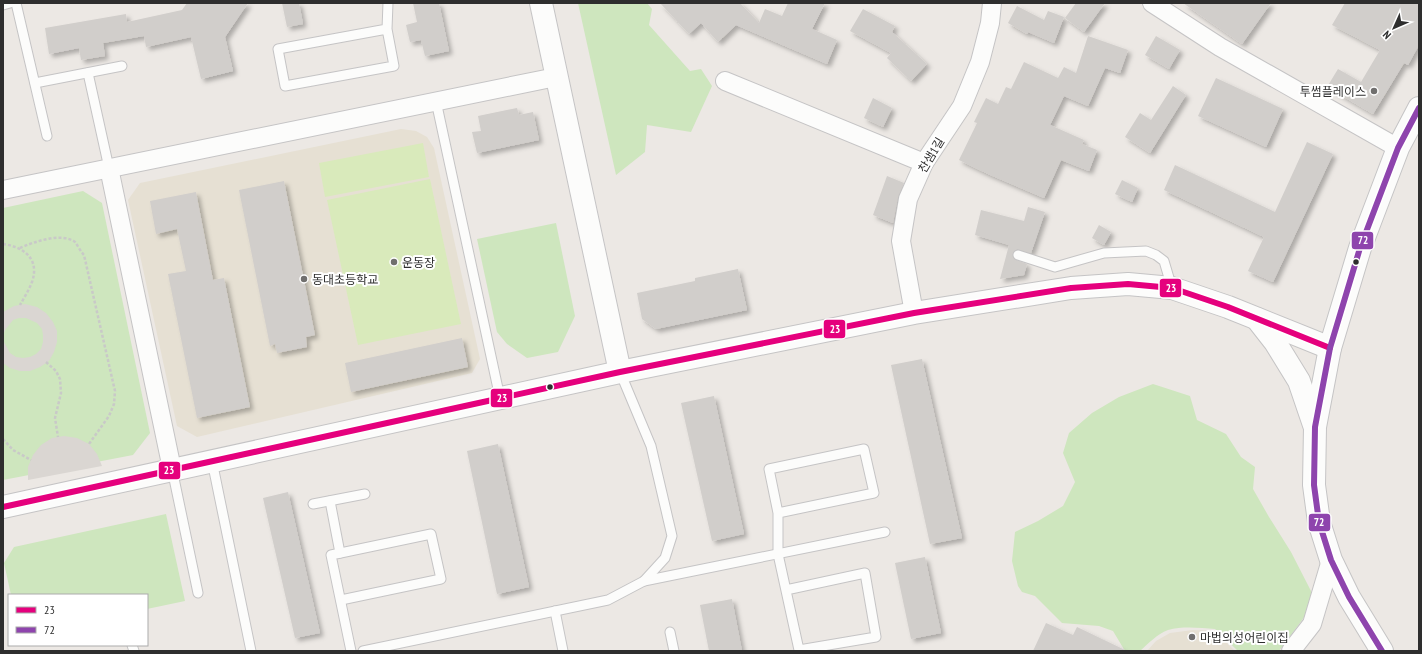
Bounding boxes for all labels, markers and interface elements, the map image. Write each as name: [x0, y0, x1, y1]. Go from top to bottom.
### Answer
north arrow: [1374, 8, 1414, 48]
text: N: [1380, 28, 1394, 42]
place label: 투썸플레이스: [1300, 84, 1366, 99]
marker: 투썸플레이스: [1369, 86, 1379, 96]
street label: 찬샘1길: [915, 135, 947, 175]
line badge: 72: [1351, 231, 1374, 250]
text: 72: [1358, 233, 1368, 247]
place label: 운동장: [402, 255, 435, 270]
marker: 운동장: [389, 257, 399, 267]
unlabelled marker: [1351, 257, 1361, 267]
place label: 동대초등학교: [312, 272, 378, 287]
marker: 동대초등학교: [299, 274, 309, 284]
line badge: 23: [1159, 278, 1182, 298]
text: 23: [1166, 281, 1176, 295]
line badge: 23: [823, 319, 846, 339]
text: 23: [830, 322, 840, 336]
unlabelled marker: [545, 382, 555, 392]
line badge: 23: [490, 388, 513, 408]
text: 23: [497, 391, 507, 405]
line badge: 23: [158, 461, 181, 480]
text: 23: [164, 463, 174, 477]
line badge: 72: [1308, 513, 1331, 532]
text: 72: [1314, 515, 1324, 529]
legend: [8, 594, 148, 646]
text: 23: [44, 602, 55, 617]
text: 72: [44, 622, 55, 637]
place label: 마법의성어린이집: [1200, 630, 1288, 645]
marker: 마법의성어린이집: [1187, 632, 1197, 642]

